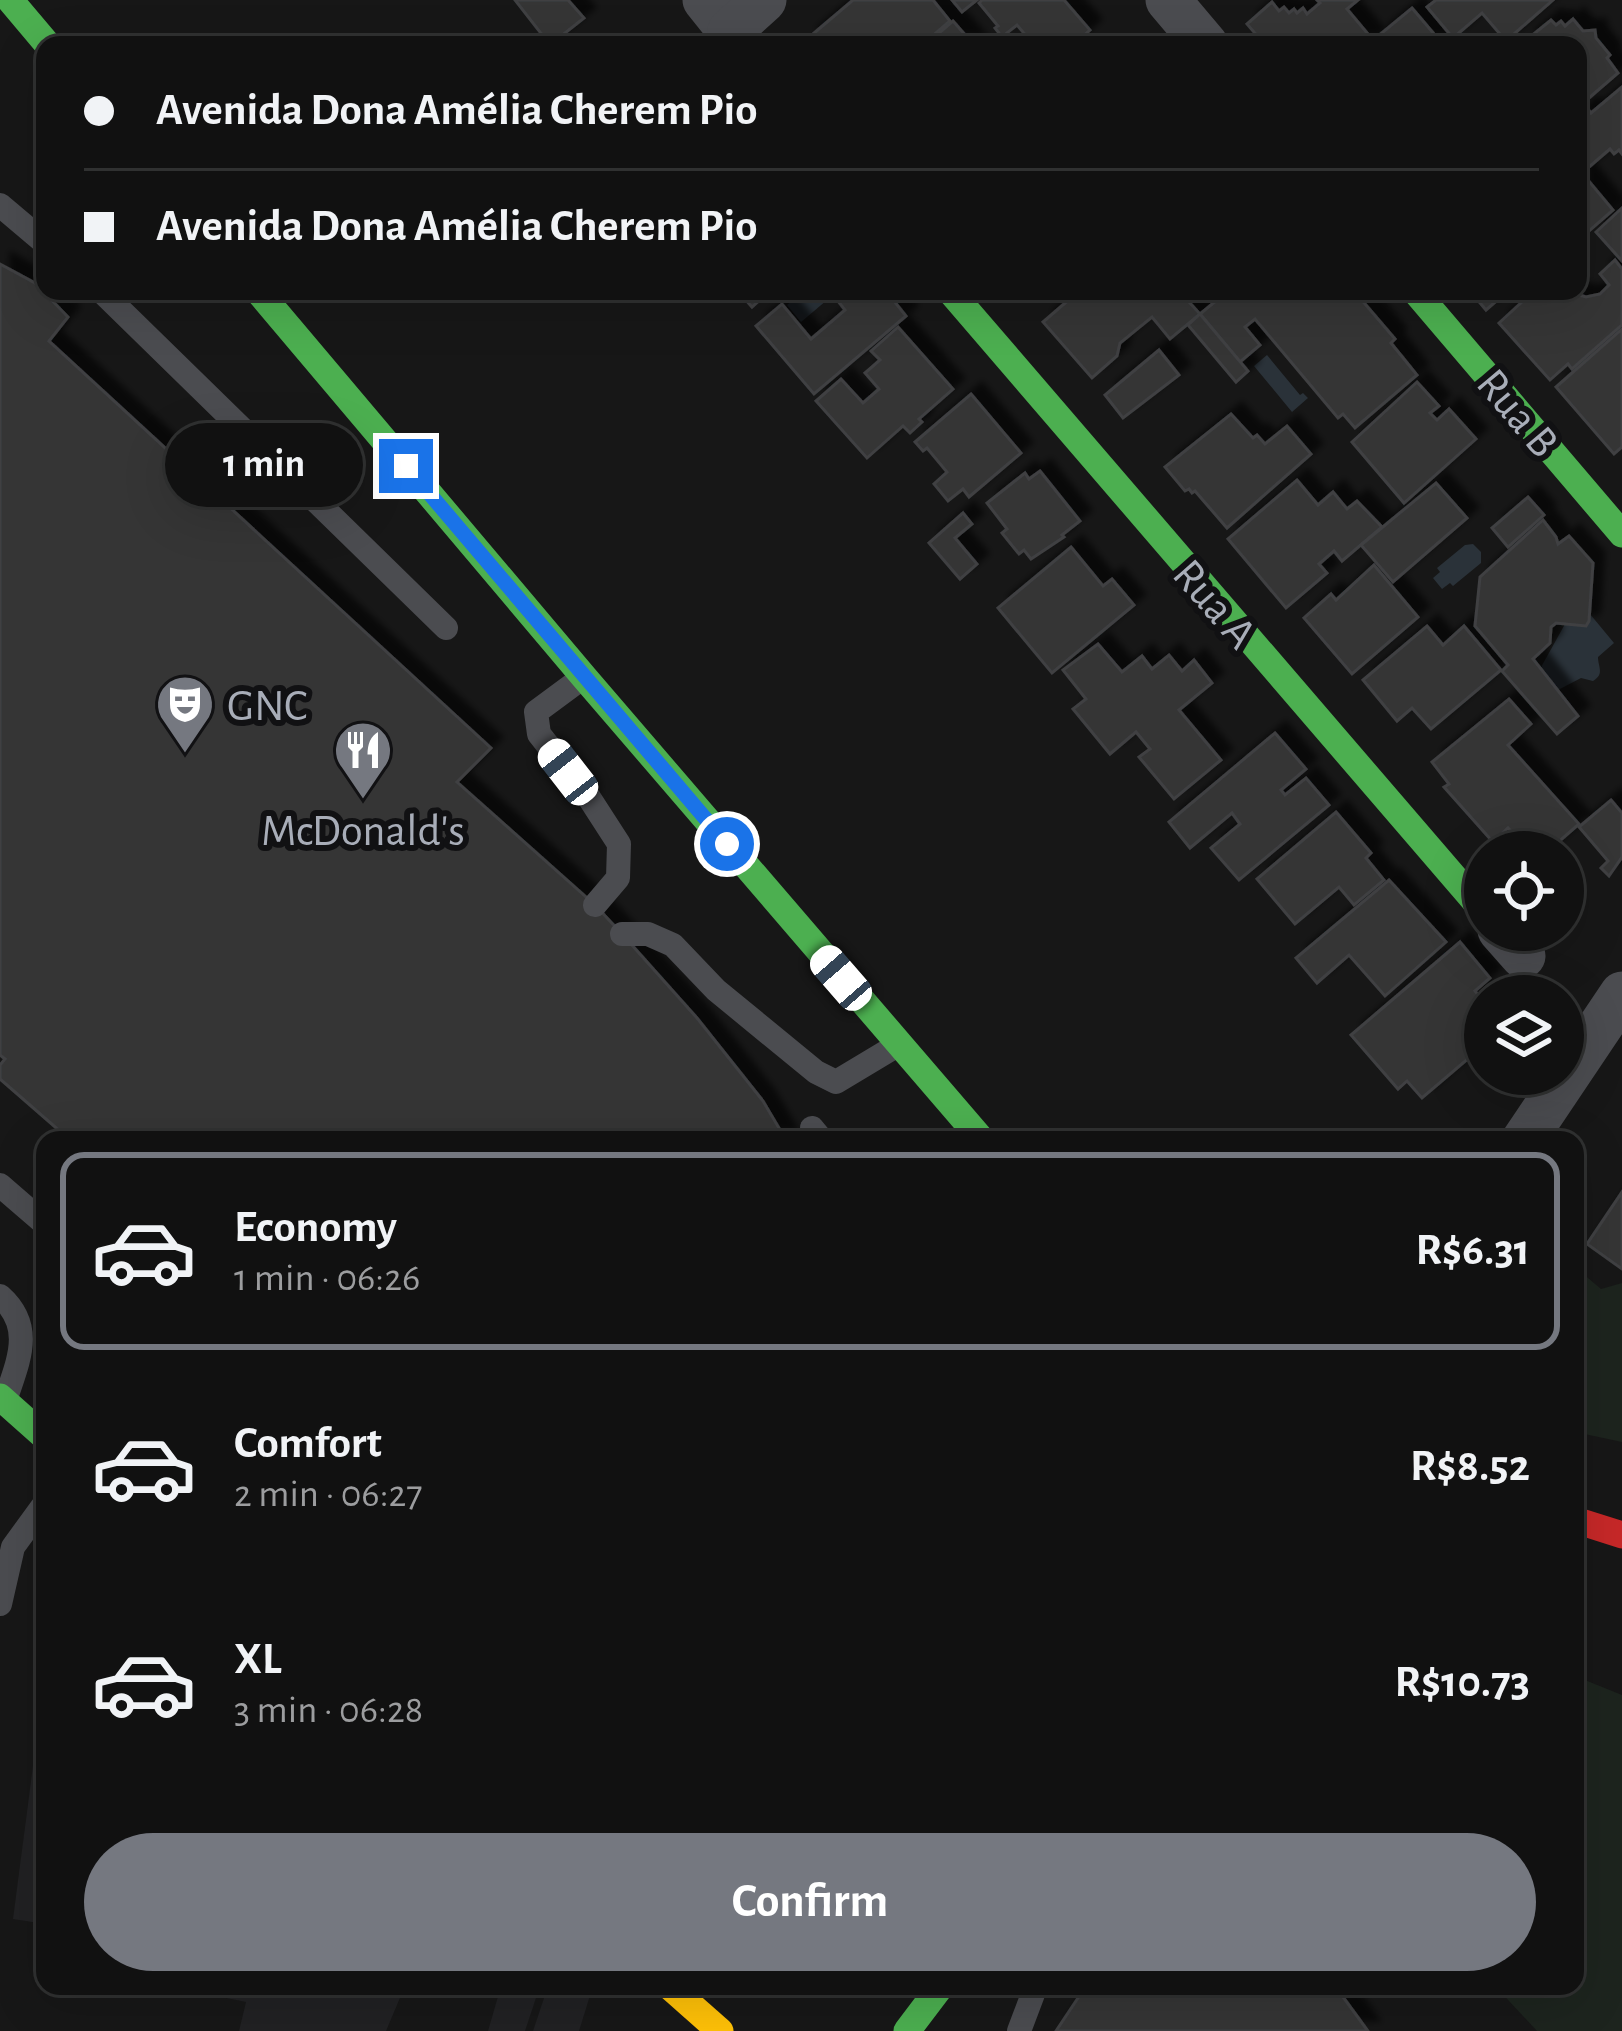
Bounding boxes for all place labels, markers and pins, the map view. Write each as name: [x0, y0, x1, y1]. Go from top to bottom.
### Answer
theatre icon: GNC: [154, 673, 216, 755]
place label: GNC: [227, 684, 307, 729]
restaurant icon: McDonald's: [332, 719, 394, 801]
place label: McDonald's: [261, 809, 465, 854]

